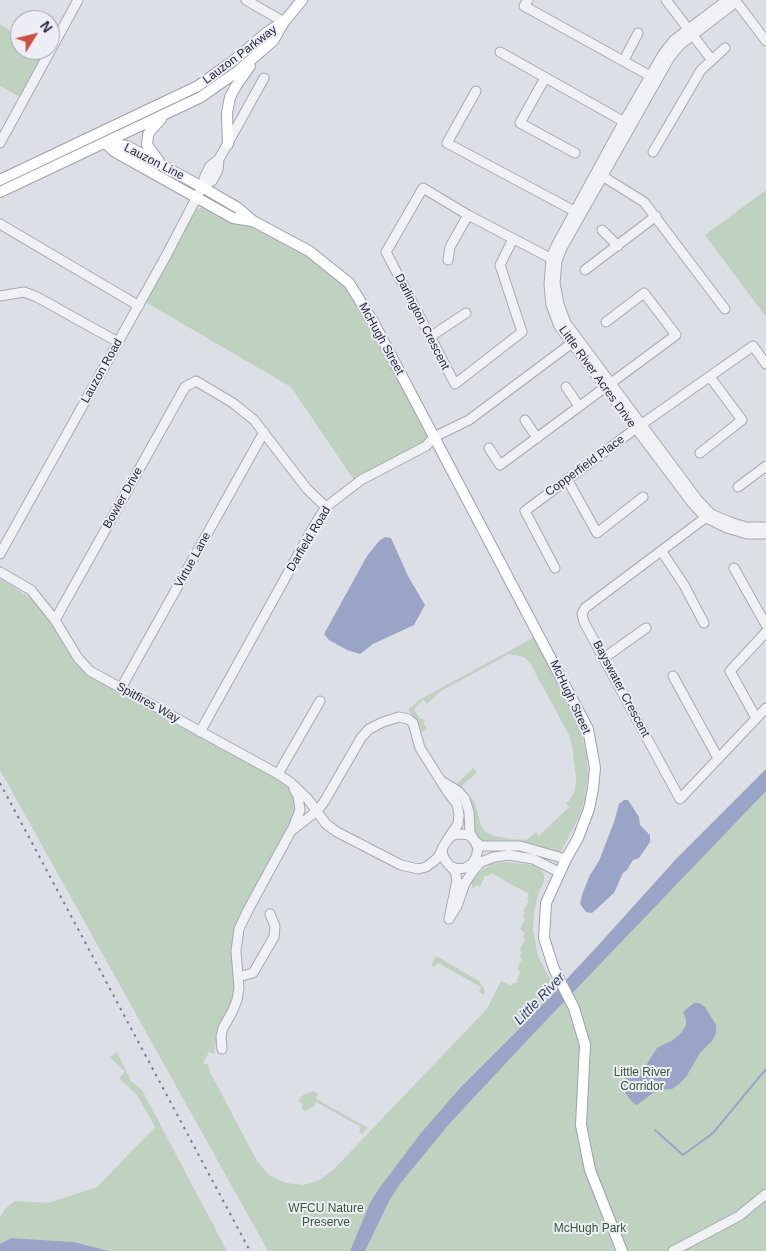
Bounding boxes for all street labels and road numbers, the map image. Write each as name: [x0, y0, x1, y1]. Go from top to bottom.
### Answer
street label: Lauzon Parkway: [200, 23, 280, 87]
street label: Lauzon Line: [122, 141, 186, 183]
street label: Darlington Crescent: [392, 271, 452, 373]
street label: McHugh Street: [355, 301, 407, 377]
street label: Little River Acres Drive: [555, 323, 639, 431]
street label: Lauzon Road: [78, 336, 126, 406]
street label: Copperfield Place: [542, 432, 628, 500]
street label: Bowler Drive: [100, 465, 146, 531]
street label: Darfield Road: [284, 504, 334, 574]
street label: Virtue Lane: [172, 530, 214, 590]
street label: Bayswater Crescent: [589, 638, 653, 740]
street label: McHugh Street: [547, 658, 593, 736]
street label: Spitfires Way: [114, 680, 182, 726]

